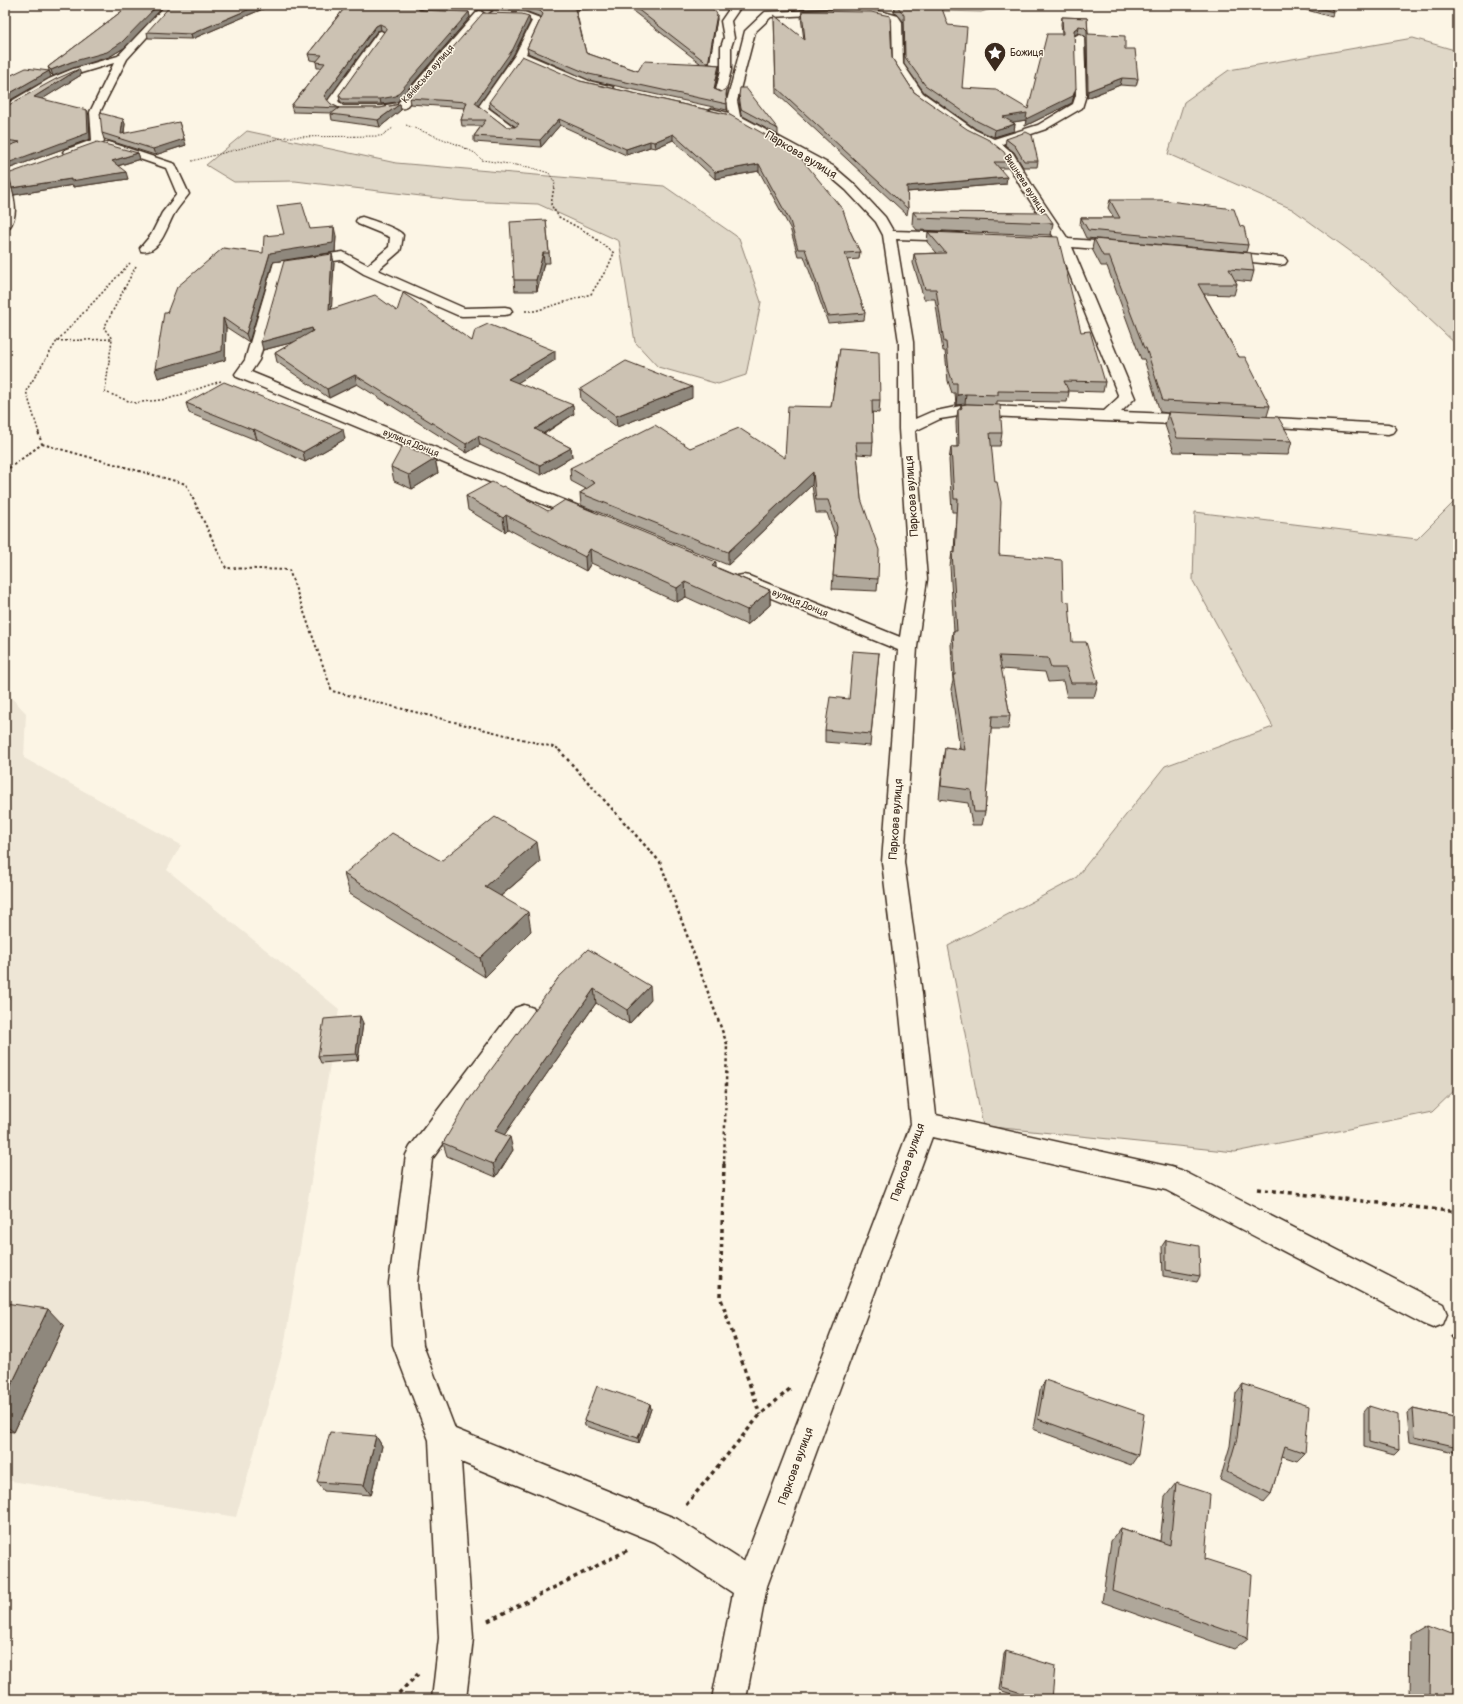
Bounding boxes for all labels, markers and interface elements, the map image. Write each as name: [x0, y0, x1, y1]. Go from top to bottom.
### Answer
place icon: Божиця: [982, 40, 1008, 73]
street label: Канівська вулиця: [399, 42, 457, 106]
place label: Божиця: [1010, 47, 1043, 59]
street label: Паркова вулиця: [762, 128, 840, 182]
street label: Вишнева вулиця: [1001, 152, 1049, 216]
street label: вулиця Донця: [381, 426, 441, 460]
street label: Паркова вулиця: [902, 455, 922, 537]
street label: вулиця Донця: [770, 586, 830, 620]
street label: Паркова вулиця: [886, 778, 906, 860]
street label: Паркова вулиця: [888, 1121, 928, 1203]
street label: Паркова вулиця: [775, 1425, 817, 1507]

